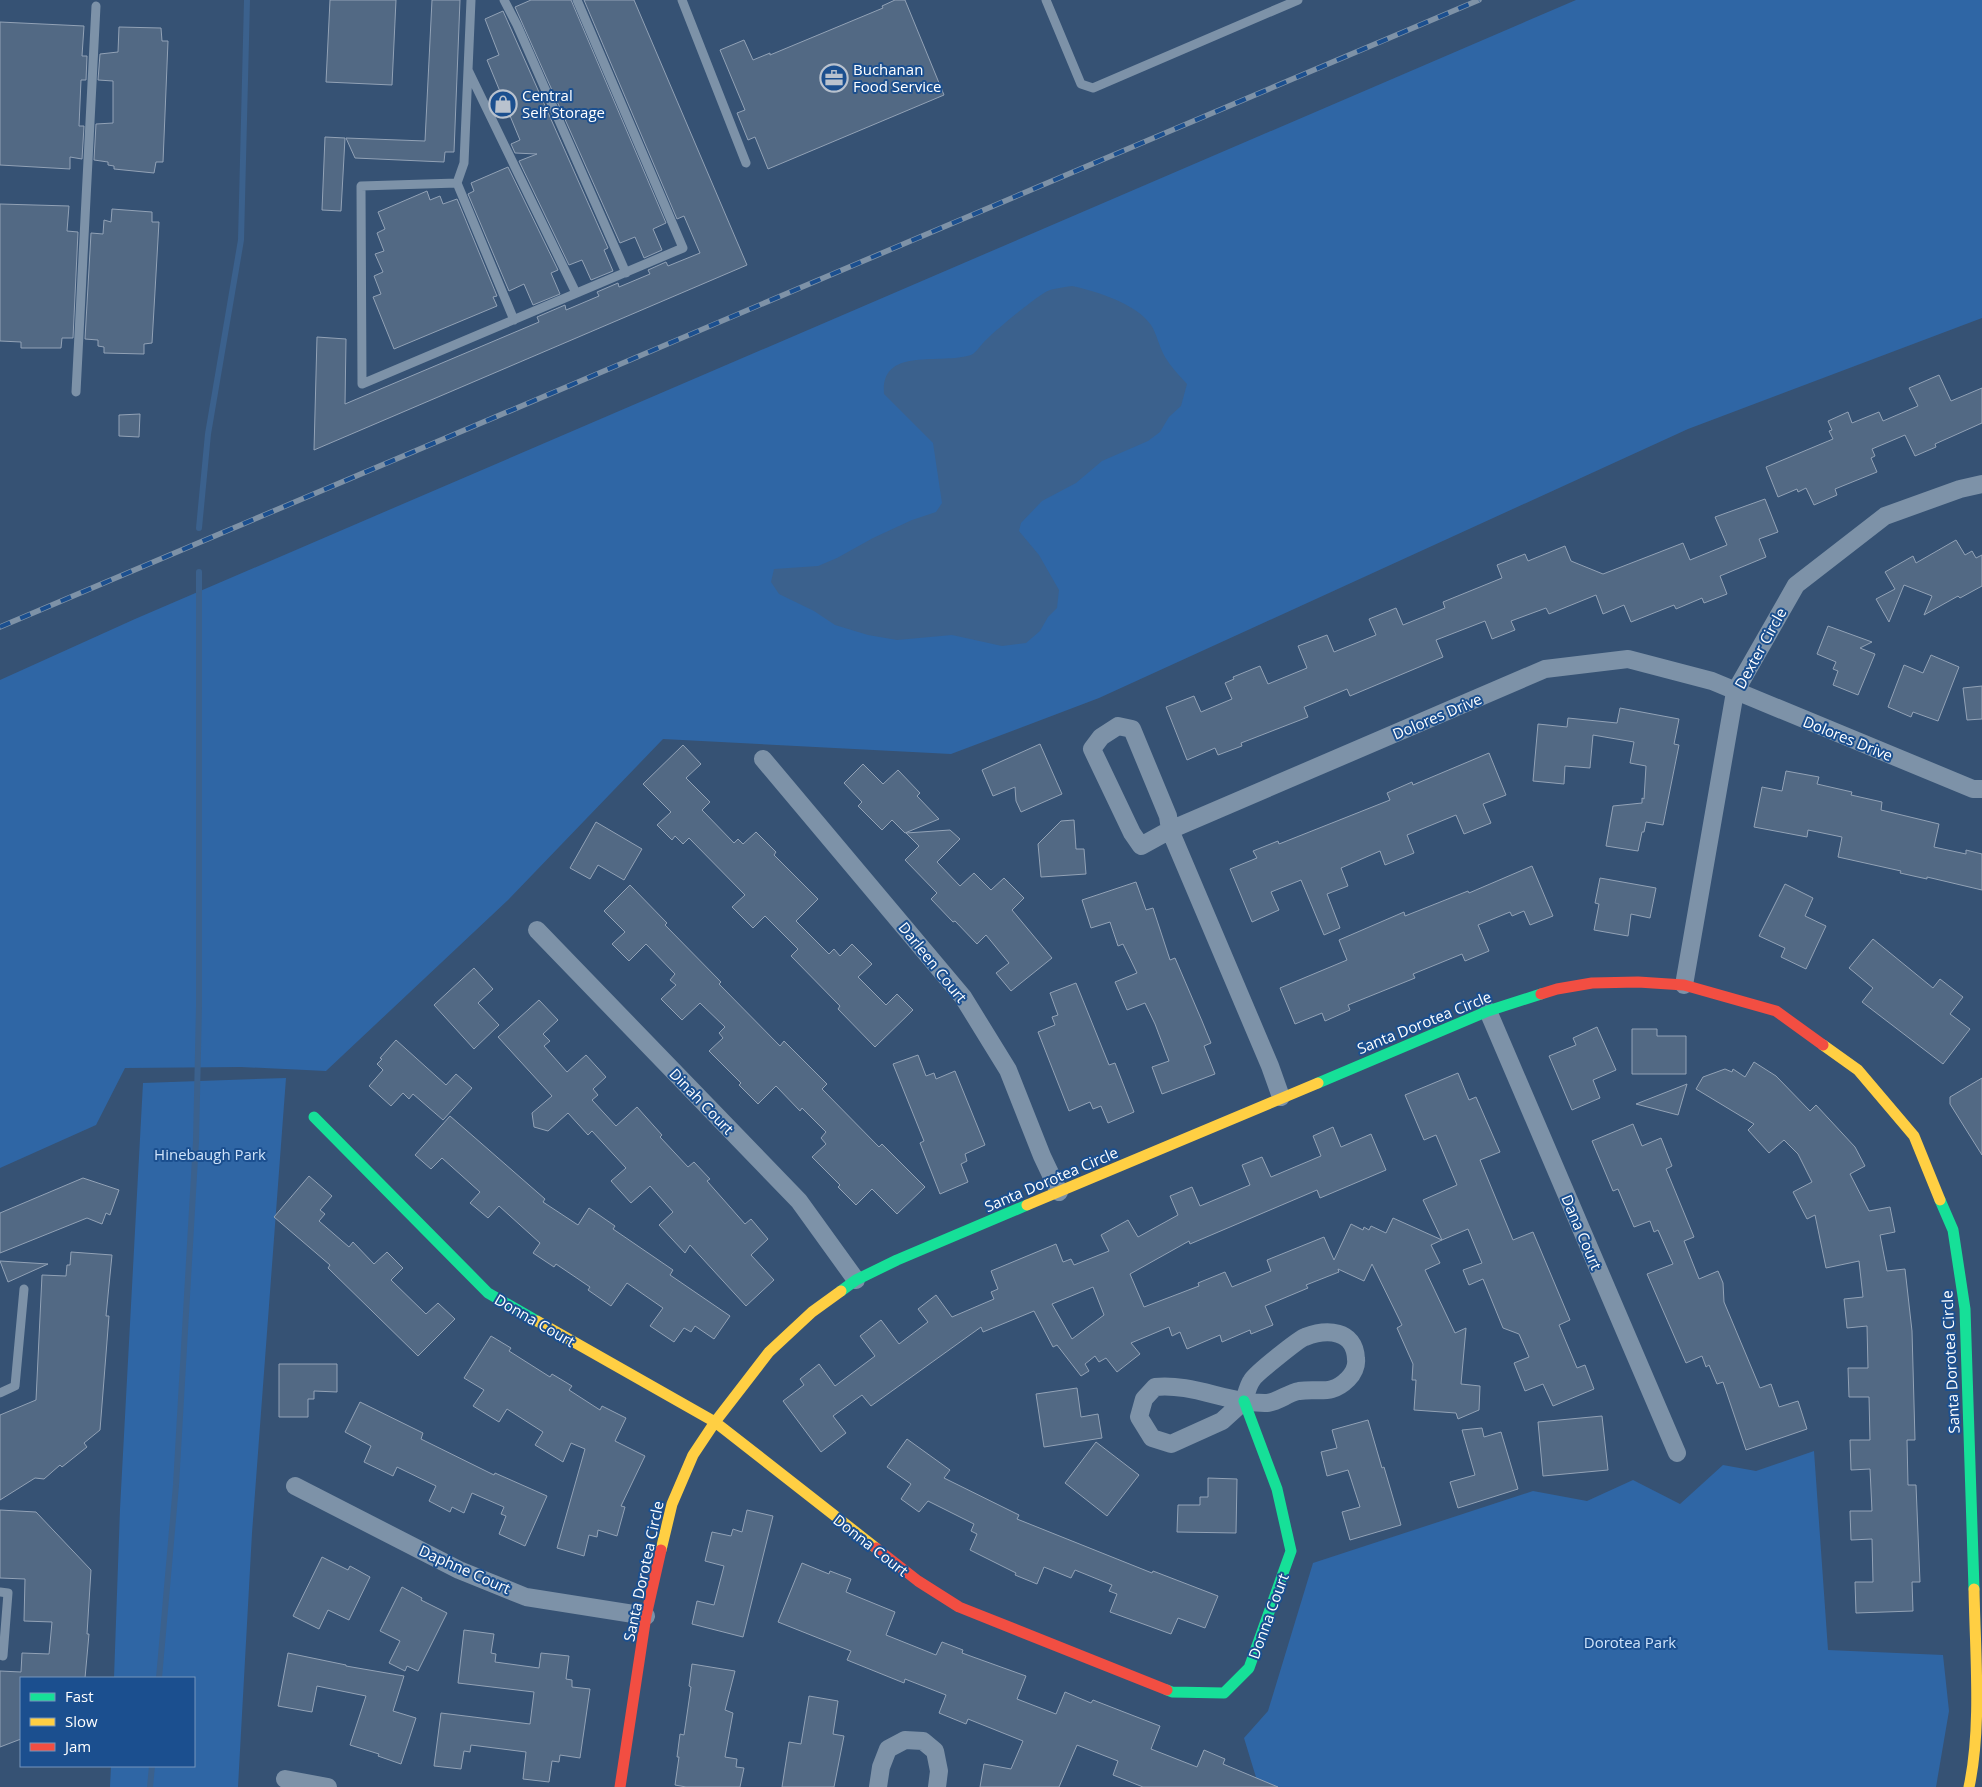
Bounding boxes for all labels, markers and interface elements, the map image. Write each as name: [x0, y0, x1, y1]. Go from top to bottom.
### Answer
place label: Buchanan Food Service: [853, 59, 942, 96]
office icon: Buchanan Food Service: [819, 63, 849, 93]
place label: Central Self Storage: [522, 85, 605, 122]
shop icon: Central Self Storage: [488, 89, 518, 119]
street label: Dexter Circle: [1730, 604, 1790, 692]
street label: Dolores Drive: [1389, 688, 1485, 744]
street label: Dolores Drive: [1800, 711, 1896, 765]
street label: Darleen Court: [894, 918, 972, 1006]
street label: Santa Dorotea Circle: [1354, 986, 1494, 1058]
street label: Dinah Court: [665, 1064, 739, 1138]
street label: Santa Dorotea Circle: [981, 1142, 1121, 1216]
park label: Hinebaugh Park: [154, 1144, 266, 1164]
street label: Dana Court: [1557, 1191, 1607, 1273]
street label: Donna Court: [491, 1289, 579, 1351]
street label: Santa Dorotea Circle: [1936, 1290, 1964, 1434]
street label: Santa Dorotea Circle: [618, 1499, 668, 1643]
street label: Donna Court: [830, 1510, 912, 1580]
street label: Daphne Court: [416, 1540, 514, 1598]
street label: Donna Court: [1243, 1570, 1293, 1662]
park label: Dorotea Park: [1584, 1632, 1676, 1652]
legend: [20, 1677, 195, 1767]
text: Fast: [65, 1686, 94, 1706]
text: Slow: [65, 1711, 98, 1731]
text: Jam: [63, 1736, 91, 1756]

